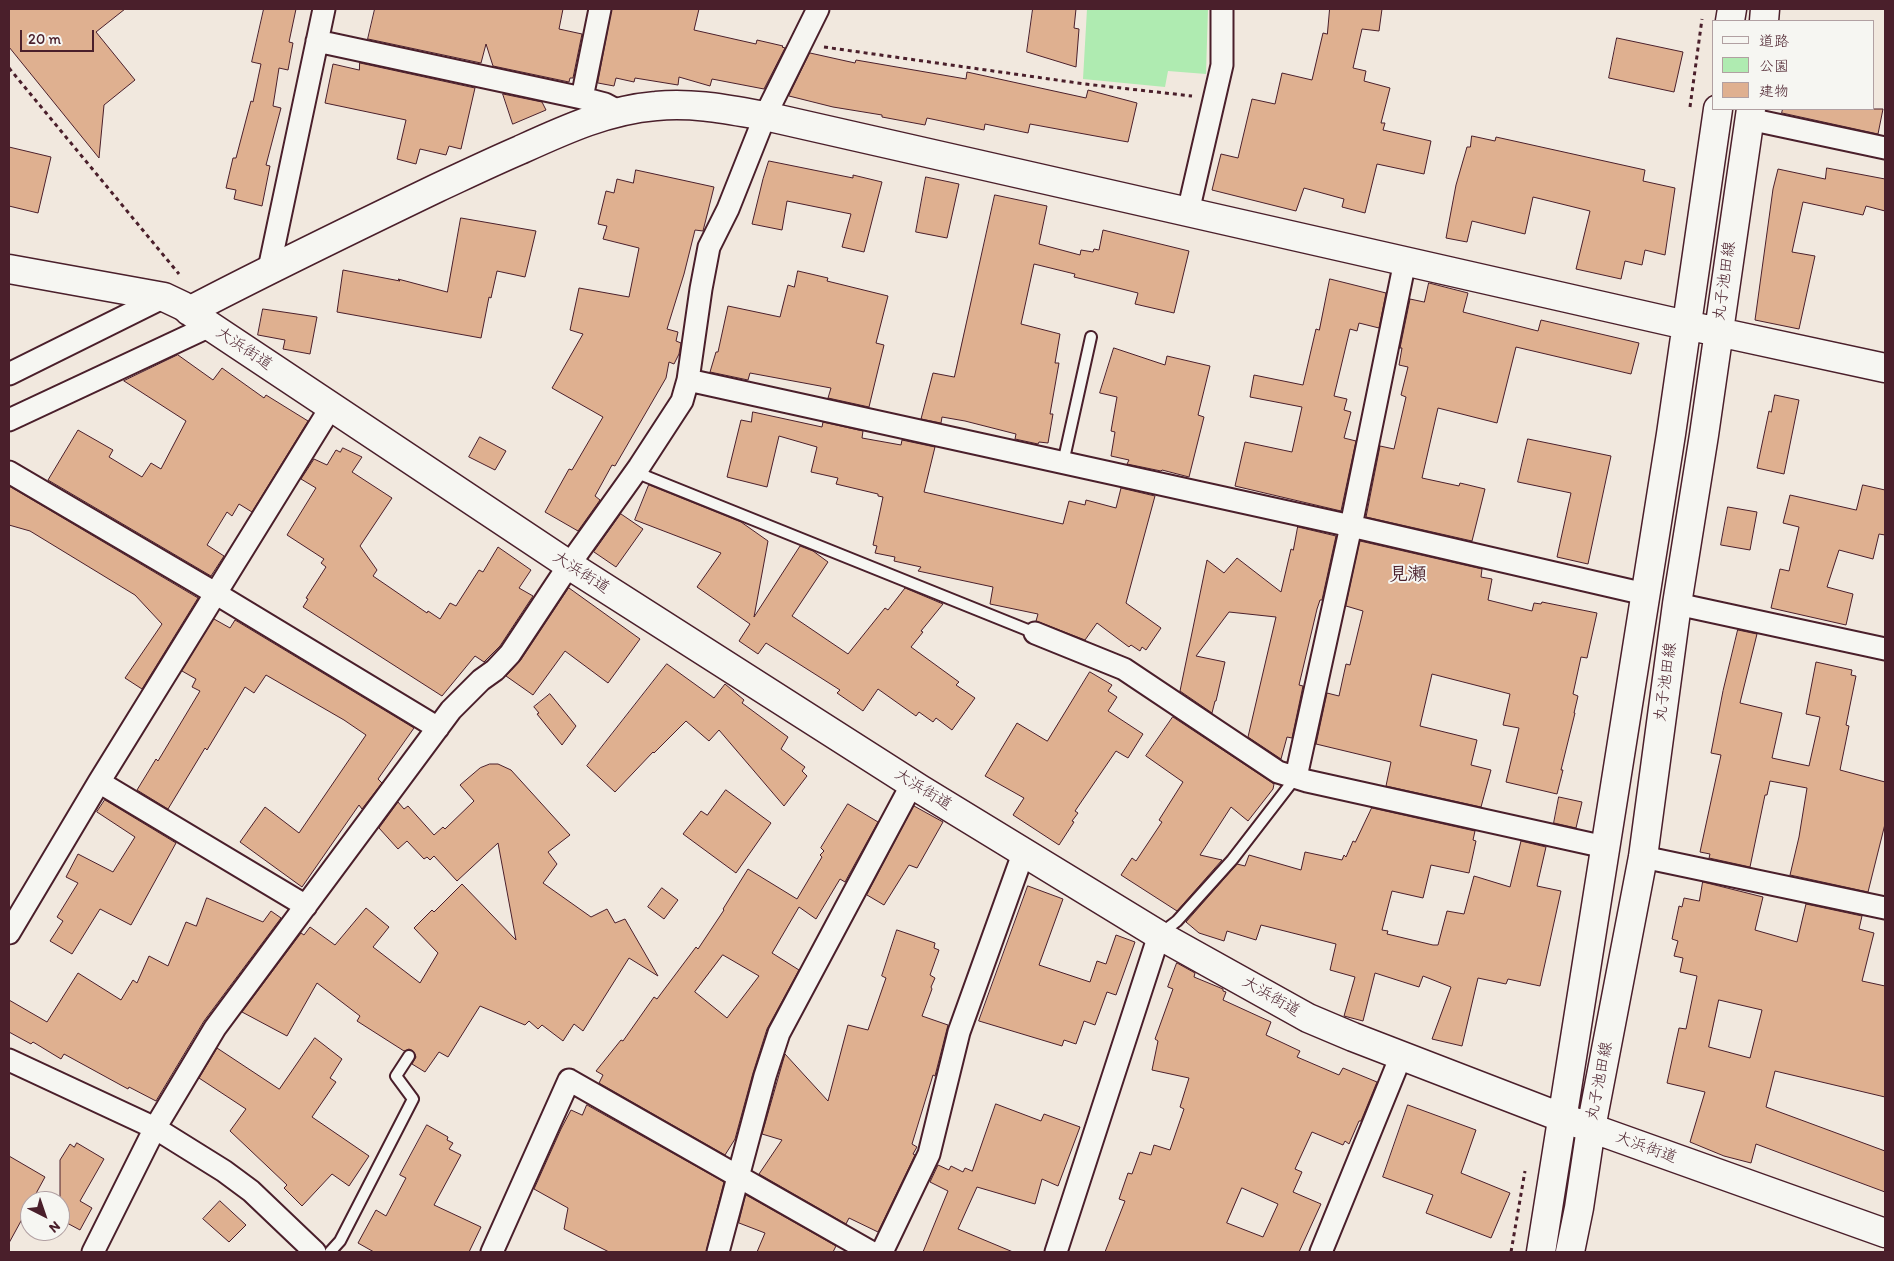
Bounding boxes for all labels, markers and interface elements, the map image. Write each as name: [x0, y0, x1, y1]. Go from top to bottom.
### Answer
scale bar: [22, 20, 96, 52]
legend: [1712, 20, 1874, 110]
text: 20 m: [28, 30, 61, 48]
text: 道路: [1759, 32, 1789, 50]
text: 公園: [1759, 57, 1789, 75]
text: 建物: [1759, 82, 1789, 100]
street label: 丸子池田線: [1710, 240, 1740, 322]
street label: 大浜街道: [212, 323, 276, 375]
street label: 大浜街道: [549, 548, 613, 598]
district label: 見瀬: [1389, 564, 1427, 586]
street label: 丸子池田線: [1651, 641, 1681, 723]
street label: 大浜街道: [891, 765, 955, 815]
street label: 大浜街道: [1238, 973, 1304, 1021]
street label: 丸子池田線: [1583, 1040, 1617, 1122]
street label: 大浜街道: [1613, 1128, 1679, 1168]
north arrow: [20, 1191, 70, 1241]
text: N: [45, 1217, 64, 1236]

